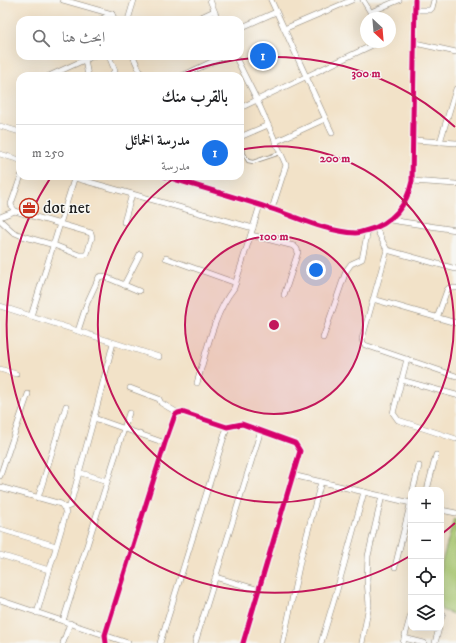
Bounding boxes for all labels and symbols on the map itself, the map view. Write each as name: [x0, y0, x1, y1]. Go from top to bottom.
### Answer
north arrow: [360, 12, 396, 48]
pin: 1: [250, 41, 276, 71]
text: 300 m: [352, 66, 380, 81]
text: 200 m: [320, 151, 350, 166]
office icon: dot net: [18, 197, 40, 219]
place label: dot net: [43, 197, 91, 219]
text: 100 m: [260, 229, 288, 244]
your location: [306, 260, 326, 280]
centre of rings: [267, 318, 281, 332]

